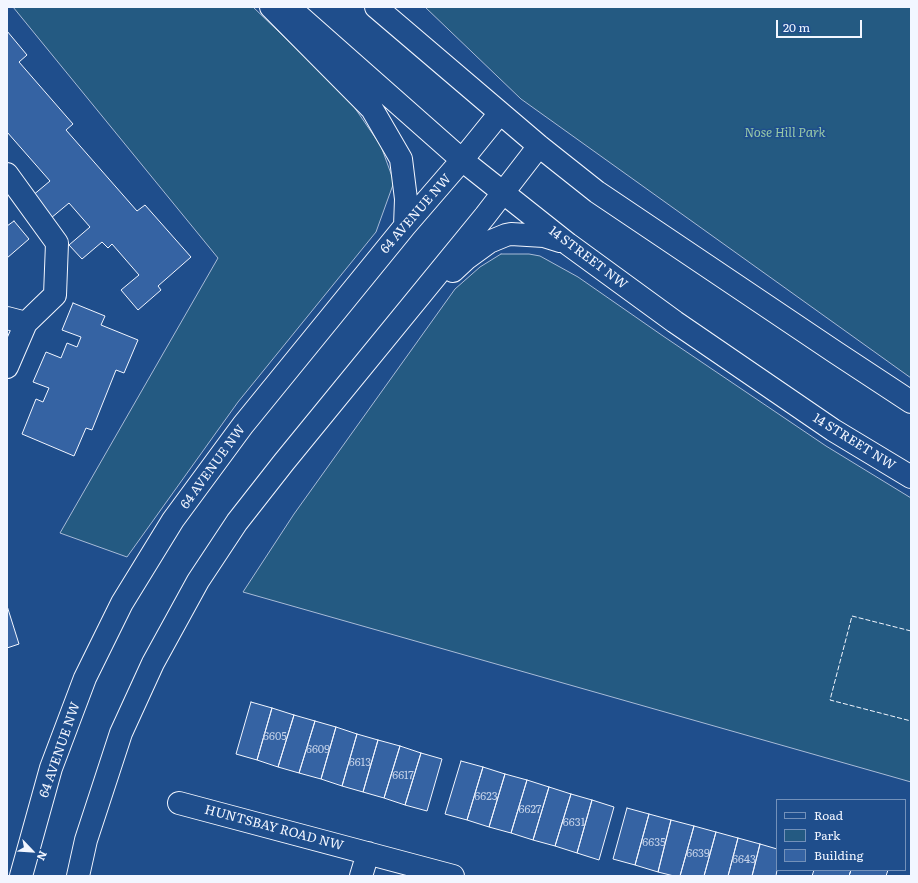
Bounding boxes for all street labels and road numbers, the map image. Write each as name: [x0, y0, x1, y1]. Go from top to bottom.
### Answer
street label: 64 AVENUE NW: [377, 171, 455, 257]
street label: 14 STREET NW: [546, 223, 630, 293]
street label: 14 STREET NW: [810, 410, 898, 474]
street label: 64 AVENUE NW: [177, 422, 249, 512]
street label: 64 AVENUE NW: [36, 700, 84, 800]
street label: HUNTSBAY ROAD NW: [203, 802, 345, 854]

